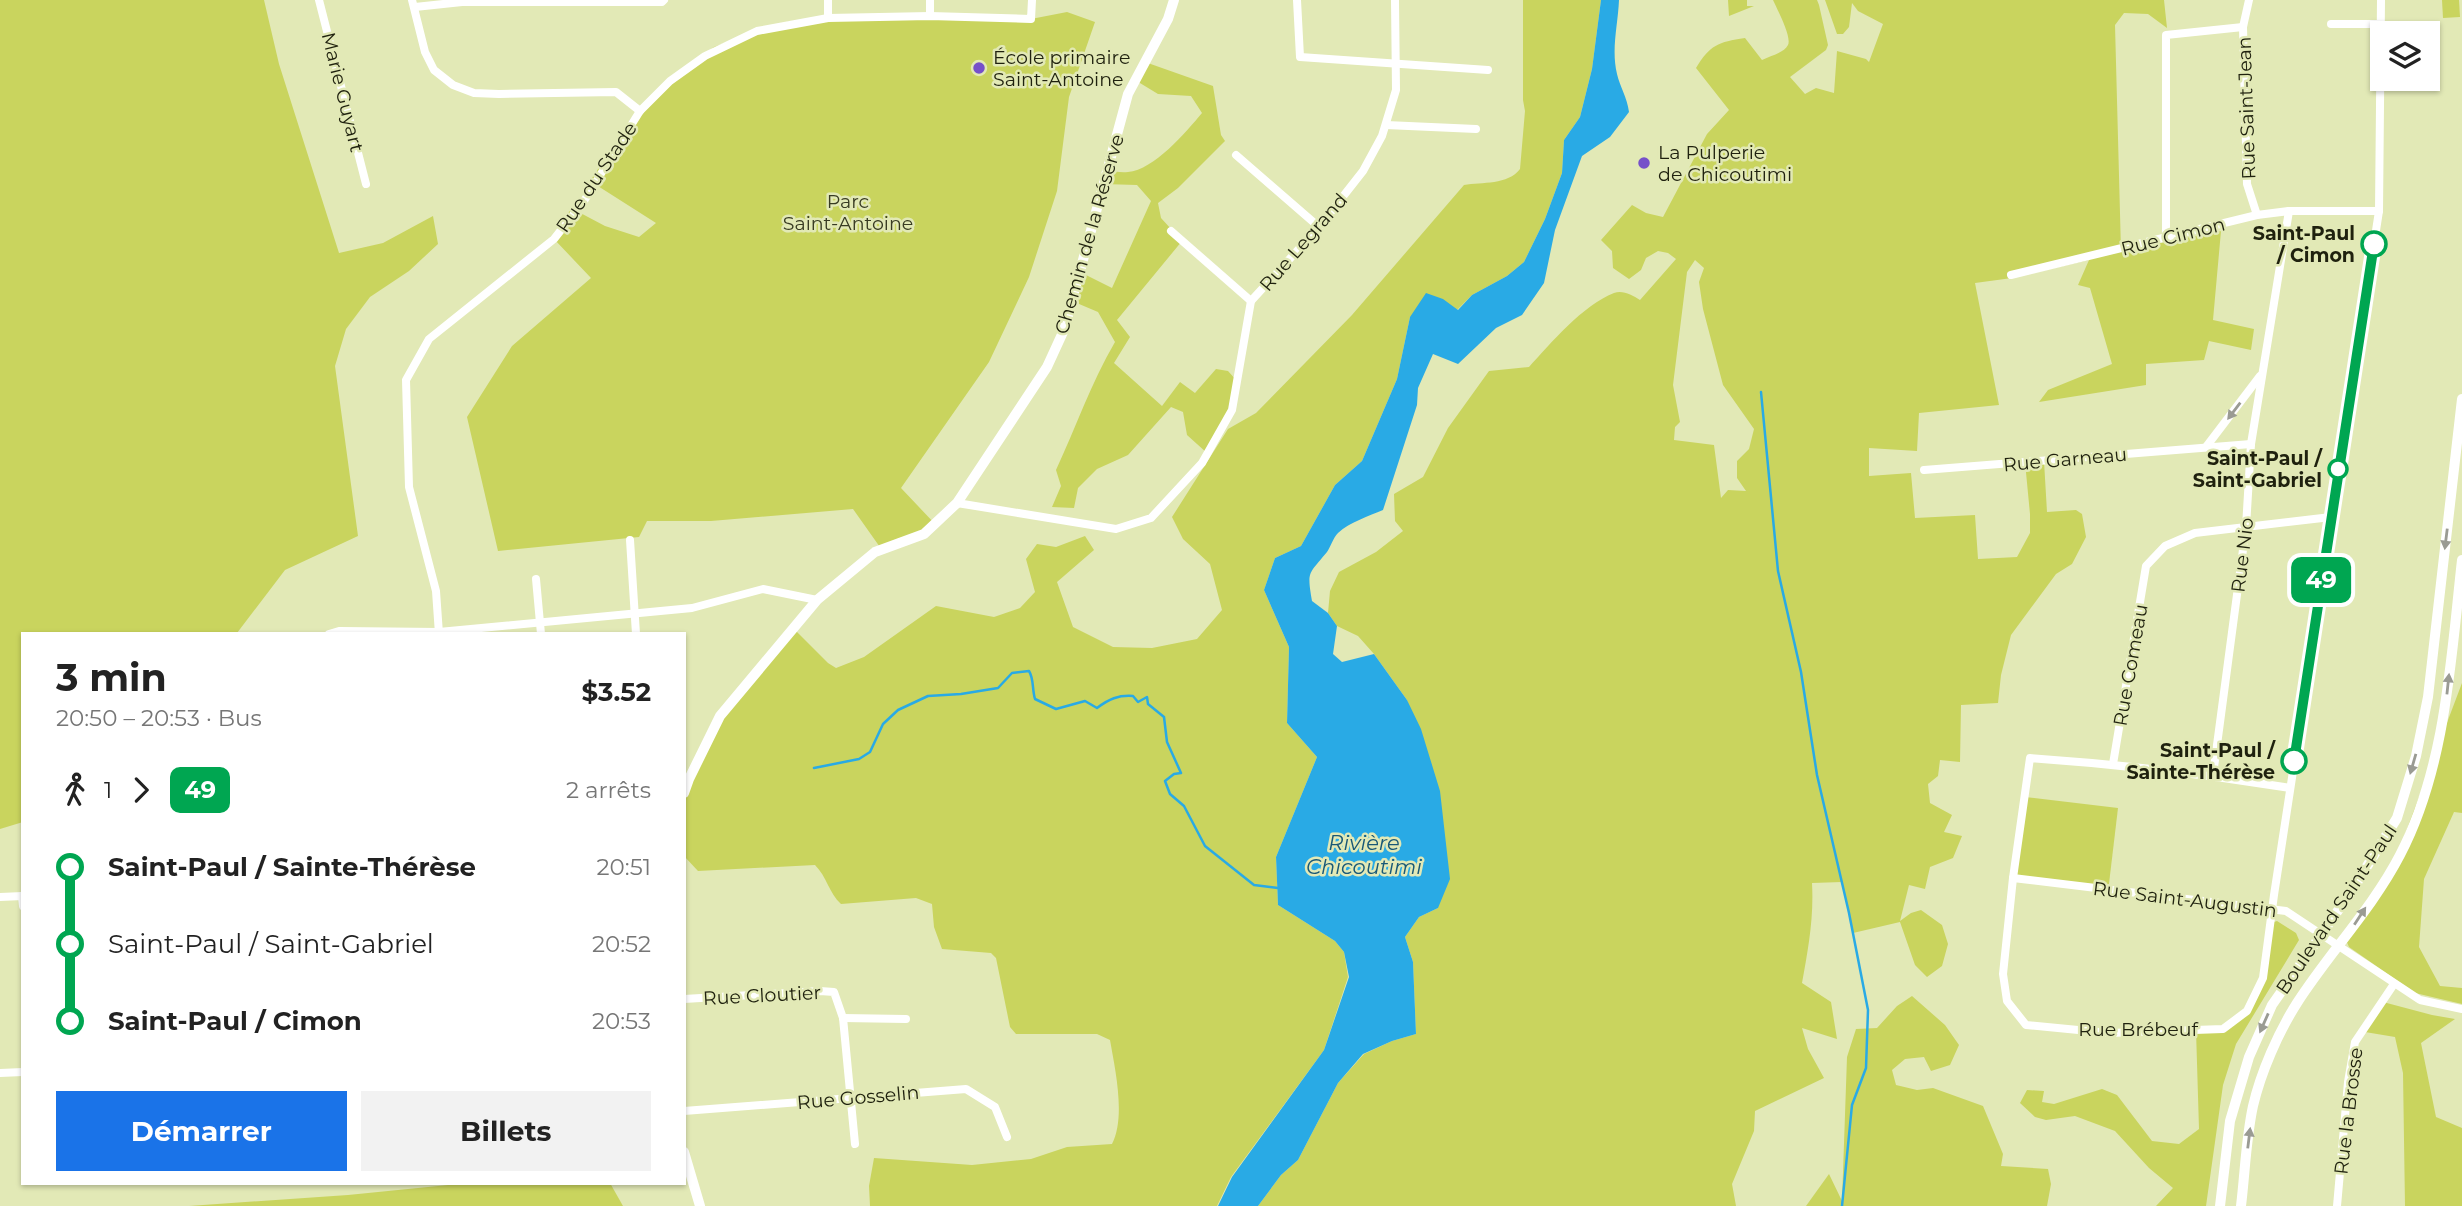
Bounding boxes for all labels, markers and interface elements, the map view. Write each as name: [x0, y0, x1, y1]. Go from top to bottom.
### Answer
map controls: [2370, 21, 2440, 91]
button: layers: [2370, 21, 2440, 91]
street label: Marie Guyart: [317, 30, 369, 155]
street label: Rue Saint-Jean: [2233, 36, 2260, 180]
place label: École primaire Saint-Antoine: [993, 46, 1130, 91]
marker: École primaire Saint-Antoine: [971, 60, 987, 76]
street label: Rue du Stade: [551, 118, 642, 237]
street label: Chemin de la Réserve: [1050, 132, 1129, 337]
place label: La Pulperie de Chicoutimi: [1658, 141, 1792, 186]
marker: La Pulperie de Chicoutimi: [1636, 155, 1652, 171]
street label: Rue Legrand: [1255, 189, 1352, 296]
park label: Parc Saint-Antoine: [783, 190, 913, 235]
street label: Rue Cimon: [2119, 212, 2228, 261]
place label: Saint-Paul / Cimon: [2253, 222, 2355, 267]
marker: Saint-Paul / Cimon: [2361, 231, 2387, 257]
one-way arrow: [2227, 401, 2242, 419]
street label: Rue Garneau: [2002, 443, 2128, 476]
place label: Saint-Paul / Saint-Gabriel: [2193, 447, 2324, 492]
marker: Saint-Paul / Saint-Gabriel: [2328, 459, 2348, 479]
street label: Rue Nio: [2226, 516, 2259, 594]
one-way arrow: [2440, 529, 2451, 551]
line badge: 49: [2290, 557, 2352, 603]
text: 49: [2305, 565, 2337, 594]
street label: Rue Comeau: [2108, 602, 2153, 728]
text: 3 min: [56, 654, 167, 701]
one-way arrow: [2443, 673, 2454, 695]
text: $3.52: [582, 676, 651, 708]
text: 20:50 – 20:53 · Bus: [56, 704, 262, 732]
place label: Saint-Paul / Sainte-Thérèse: [2127, 739, 2277, 784]
marker: Saint-Paul / Sainte-Thérèse: [2281, 748, 2307, 774]
one-way arrow: [2407, 753, 2418, 775]
icon: walk: [56, 771, 94, 809]
icon: forward: [122, 771, 160, 809]
text: 49: [184, 775, 216, 804]
text: 1: [104, 776, 112, 804]
text: 2 arrêts: [566, 776, 651, 804]
street label: Boulevard Saint-Paul: [2271, 820, 2402, 999]
water label: Rivière Chicoutimi: [1306, 830, 1422, 879]
text: Saint-Paul / Sainte-Thérèse: [108, 851, 476, 883]
text: 20:51: [597, 853, 651, 881]
street label: Rue Saint-Augustin: [2092, 877, 2278, 922]
one-way arrow: [2354, 907, 2367, 926]
text: Saint-Paul / Saint-Gabriel: [108, 928, 434, 960]
text: 20:52: [592, 930, 651, 958]
street label: Rue Cloutier: [702, 981, 822, 1010]
text: Saint-Paul / Cimon: [108, 1005, 362, 1037]
text: 20:53: [592, 1007, 651, 1035]
one-way arrow: [2258, 1013, 2269, 1034]
street label: Rue Brébeuf: [2078, 1018, 2199, 1041]
street label: Rue la Brosse: [2329, 1046, 2368, 1176]
street label: Rue Gosselin: [796, 1081, 920, 1114]
button: Démarrer: [56, 1091, 347, 1171]
button: Billets: [361, 1091, 651, 1171]
one-way arrow: [2244, 1127, 2255, 1149]

